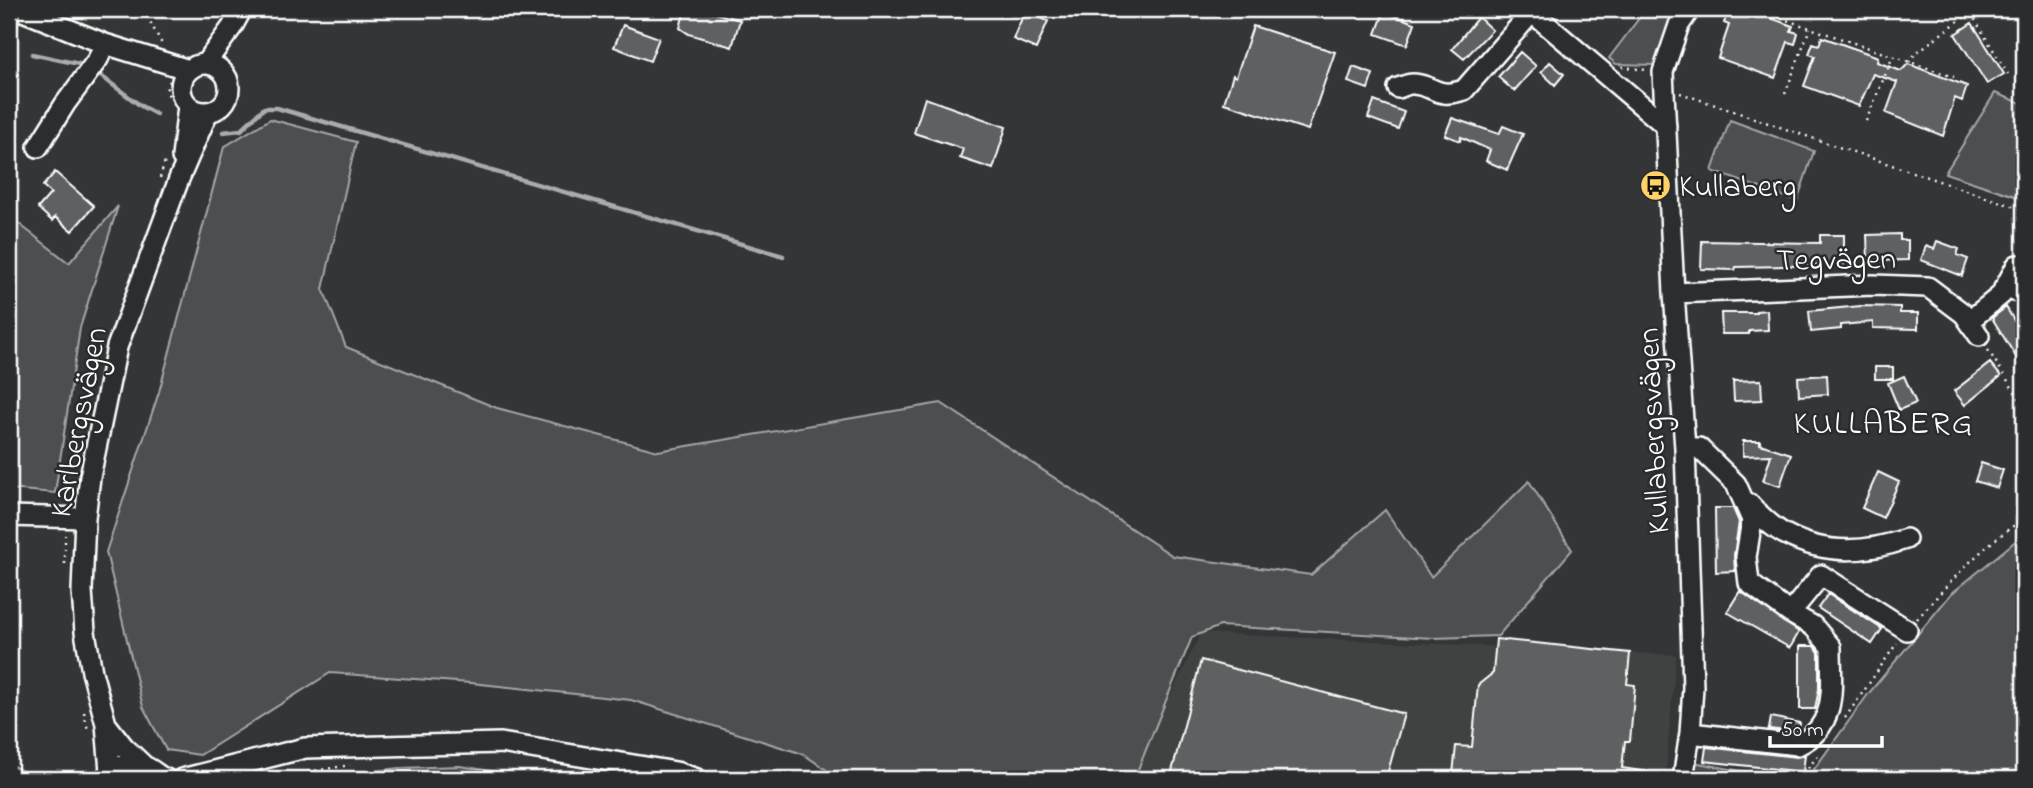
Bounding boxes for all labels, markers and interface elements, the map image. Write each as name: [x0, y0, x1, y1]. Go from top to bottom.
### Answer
place label: Kullaberg: [1679, 165, 1796, 212]
bus stop icon: Kullaberg: [1639, 168, 1673, 202]
street label: Tegvägen: [1776, 237, 1897, 286]
street label: Karlbergsvägen: [39, 323, 122, 522]
street label: Kullabergsvägen: [1627, 326, 1684, 535]
district label: KULLABERG: [1793, 401, 1975, 449]
scale bar: [1770, 704, 1882, 748]
text: 50 m: [1781, 716, 1824, 746]

